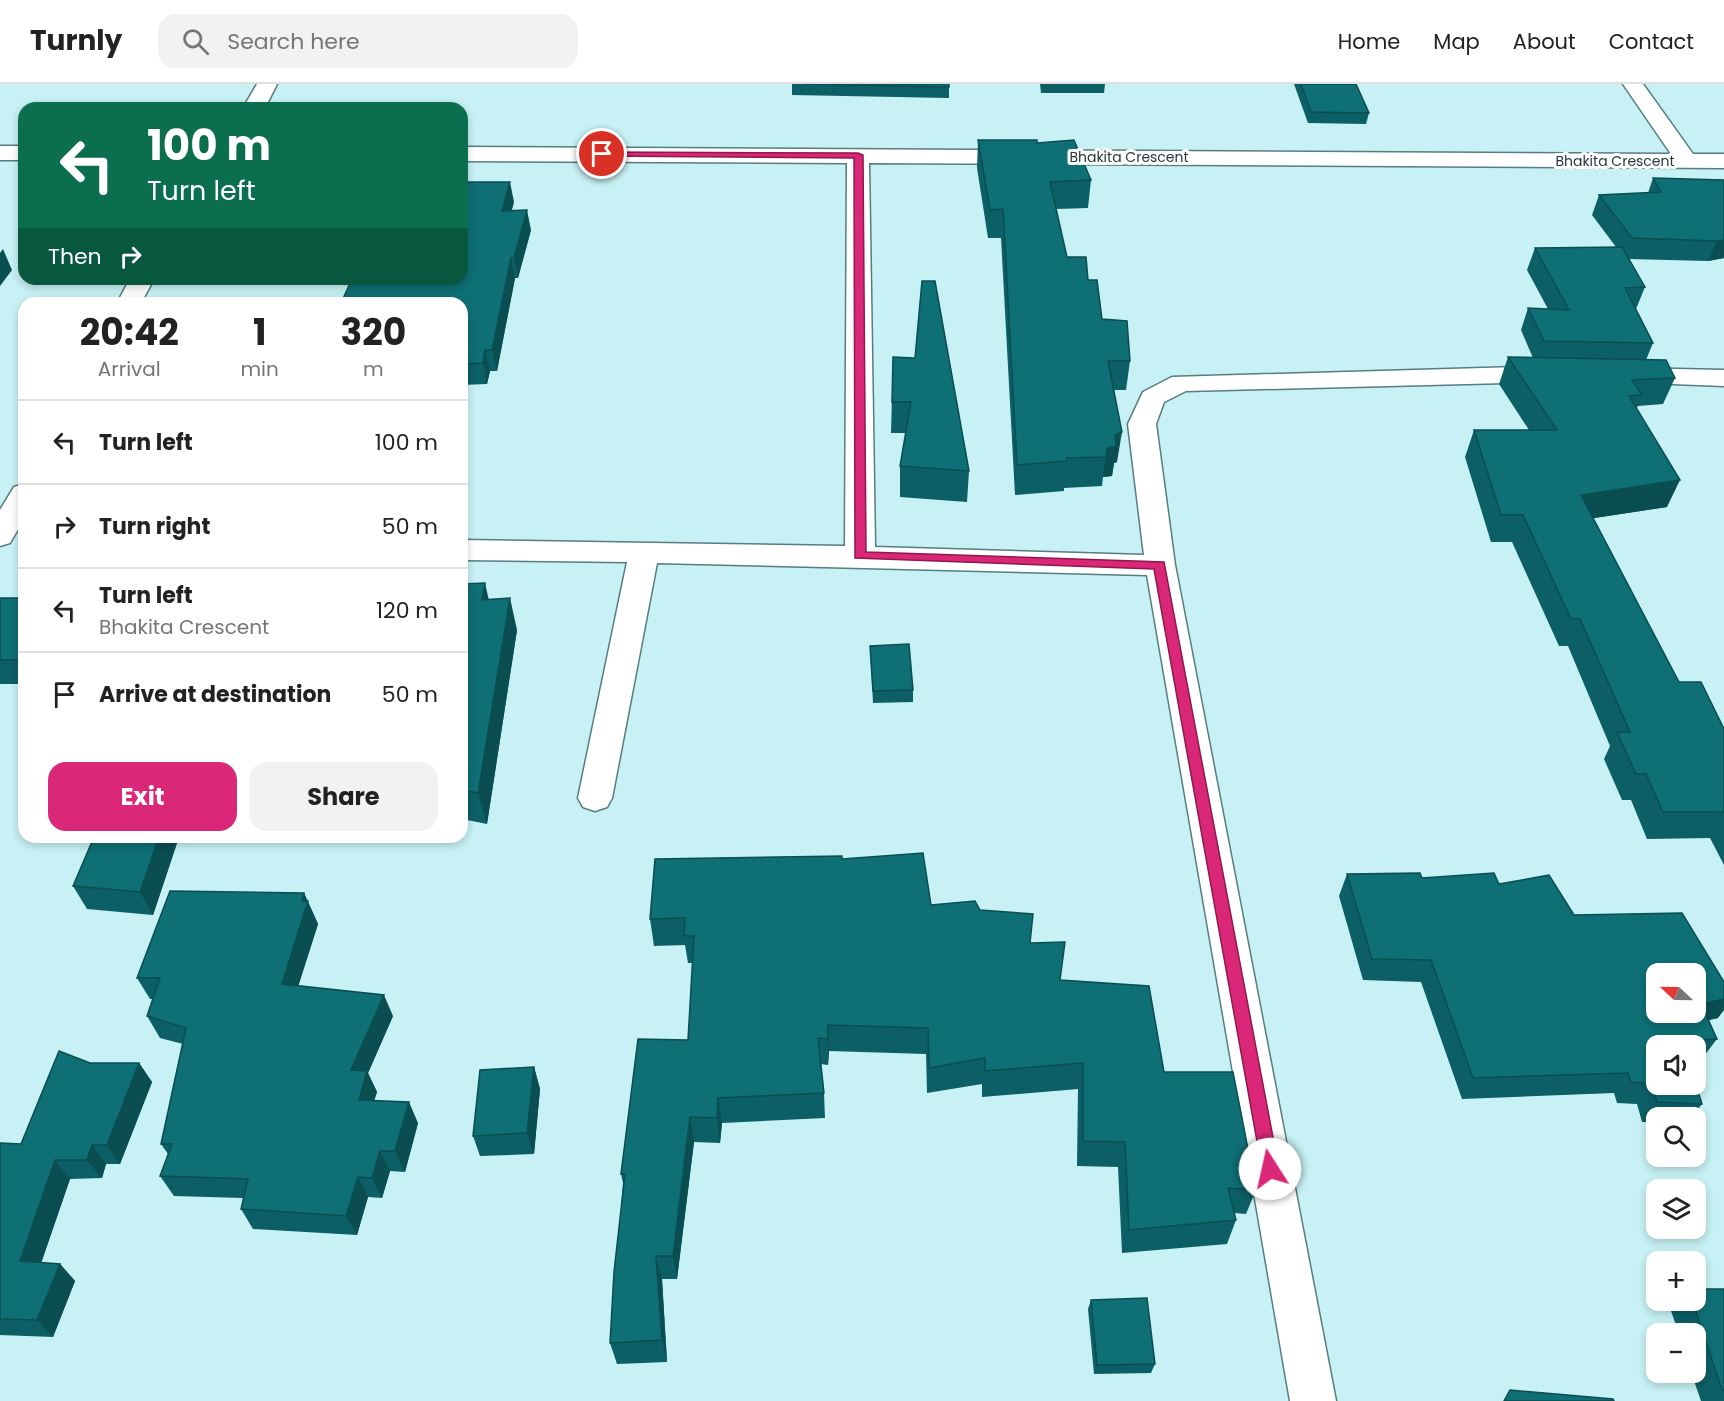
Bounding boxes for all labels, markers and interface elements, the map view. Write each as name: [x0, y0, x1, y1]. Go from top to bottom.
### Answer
search box: [158, 14, 578, 68]
text: Turnly: [30, 21, 122, 60]
icon: search: [179, 25, 212, 58]
text: Search here: [227, 26, 360, 57]
text: Home: [1338, 27, 1400, 56]
text: Map: [1433, 27, 1480, 56]
text: About: [1513, 27, 1576, 56]
text: Contact: [1609, 27, 1694, 56]
text: 100 m: [147, 116, 271, 175]
icon: left: [48, 126, 126, 204]
pin: [576, 128, 627, 179]
icon: arrive: [585, 137, 618, 170]
street label: Bhakita Crescent: [1069, 147, 1189, 167]
street label: Bhakita Crescent: [1555, 151, 1675, 171]
text: Turn left: [147, 172, 256, 209]
icon: right: [114, 240, 147, 273]
text: Then: [48, 241, 102, 272]
text: 20:42: [80, 307, 179, 358]
text: 1: [253, 307, 266, 358]
text: 320: [340, 307, 406, 358]
text: Arrival: [98, 355, 161, 383]
text: min: [241, 355, 279, 383]
text: m: [363, 355, 384, 383]
icon: left: [48, 426, 81, 459]
text: Turn left: [99, 427, 193, 458]
text: 100 m: [375, 427, 438, 458]
icon: right: [48, 510, 81, 543]
text: Turn right: [99, 511, 210, 542]
text: 50 m: [382, 511, 438, 542]
text: Turn left: [99, 580, 193, 611]
icon: left: [48, 594, 81, 627]
text: 120 m: [376, 595, 438, 626]
text: Bhakita Crescent: [99, 613, 269, 641]
icon: arrive: [48, 678, 81, 711]
text: Arrive at destination: [99, 679, 331, 710]
text: 50 m: [382, 679, 438, 710]
button: Exit: [48, 762, 237, 831]
button: Share: [249, 762, 438, 831]
north arrow: [1646, 963, 1706, 1023]
map controls: [1646, 963, 1706, 1383]
button: sound: [1646, 1035, 1706, 1095]
button: search: [1646, 1107, 1706, 1167]
position arrow: [1238, 1137, 1302, 1201]
button: layers: [1646, 1179, 1706, 1239]
button: +: [1646, 1251, 1706, 1311]
button: −: [1646, 1323, 1706, 1383]

